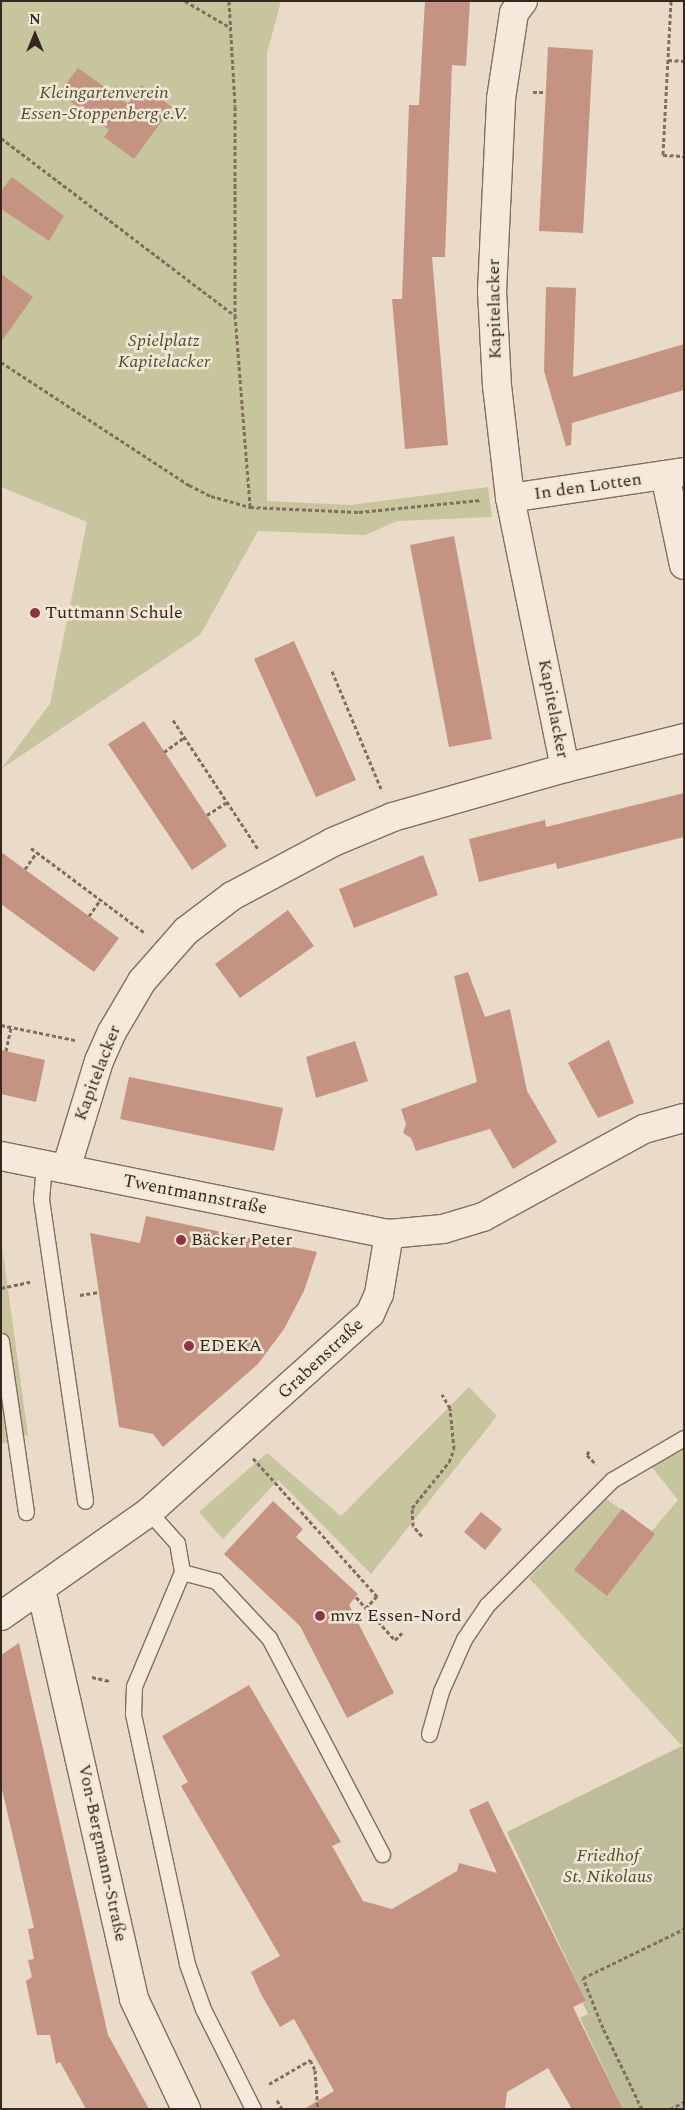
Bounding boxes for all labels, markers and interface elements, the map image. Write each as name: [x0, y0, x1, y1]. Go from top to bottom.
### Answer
text: N: [29, 9, 41, 30]
north arrow: [10, 10, 60, 60]
park label: Kleingartenverein Essen-Stoppenberg e.V.: [20, 83, 188, 126]
street label: Kapitelacker: [483, 259, 507, 359]
park label: Spielplatz Kapitelacker: [118, 331, 210, 374]
street label: In den Lotten: [533, 469, 643, 505]
place label: Tuttmann Schule: [45, 602, 183, 624]
marker: Tuttmann Schule: [29, 607, 41, 619]
street label: Kapitelacker: [533, 658, 573, 760]
street label: Kapitelacker: [70, 1022, 126, 1124]
street label: Twentmannstraße: [121, 1170, 269, 1220]
place label: Bäcker Peter: [191, 1229, 292, 1251]
marker: Bäcker Peter: [175, 1234, 187, 1246]
street label: Grabenstraße: [274, 1314, 368, 1404]
place label: EDEKA: [199, 1335, 262, 1357]
marker: EDEKA: [183, 1340, 195, 1352]
place label: mvz Essen-Nord: [330, 1605, 461, 1627]
marker: mvz Essen-Nord: [314, 1610, 326, 1622]
street label: Von-Bergmann-Straße: [73, 1762, 131, 1944]
park label: Friedhof St. Nikolaus: [564, 1846, 652, 1888]

